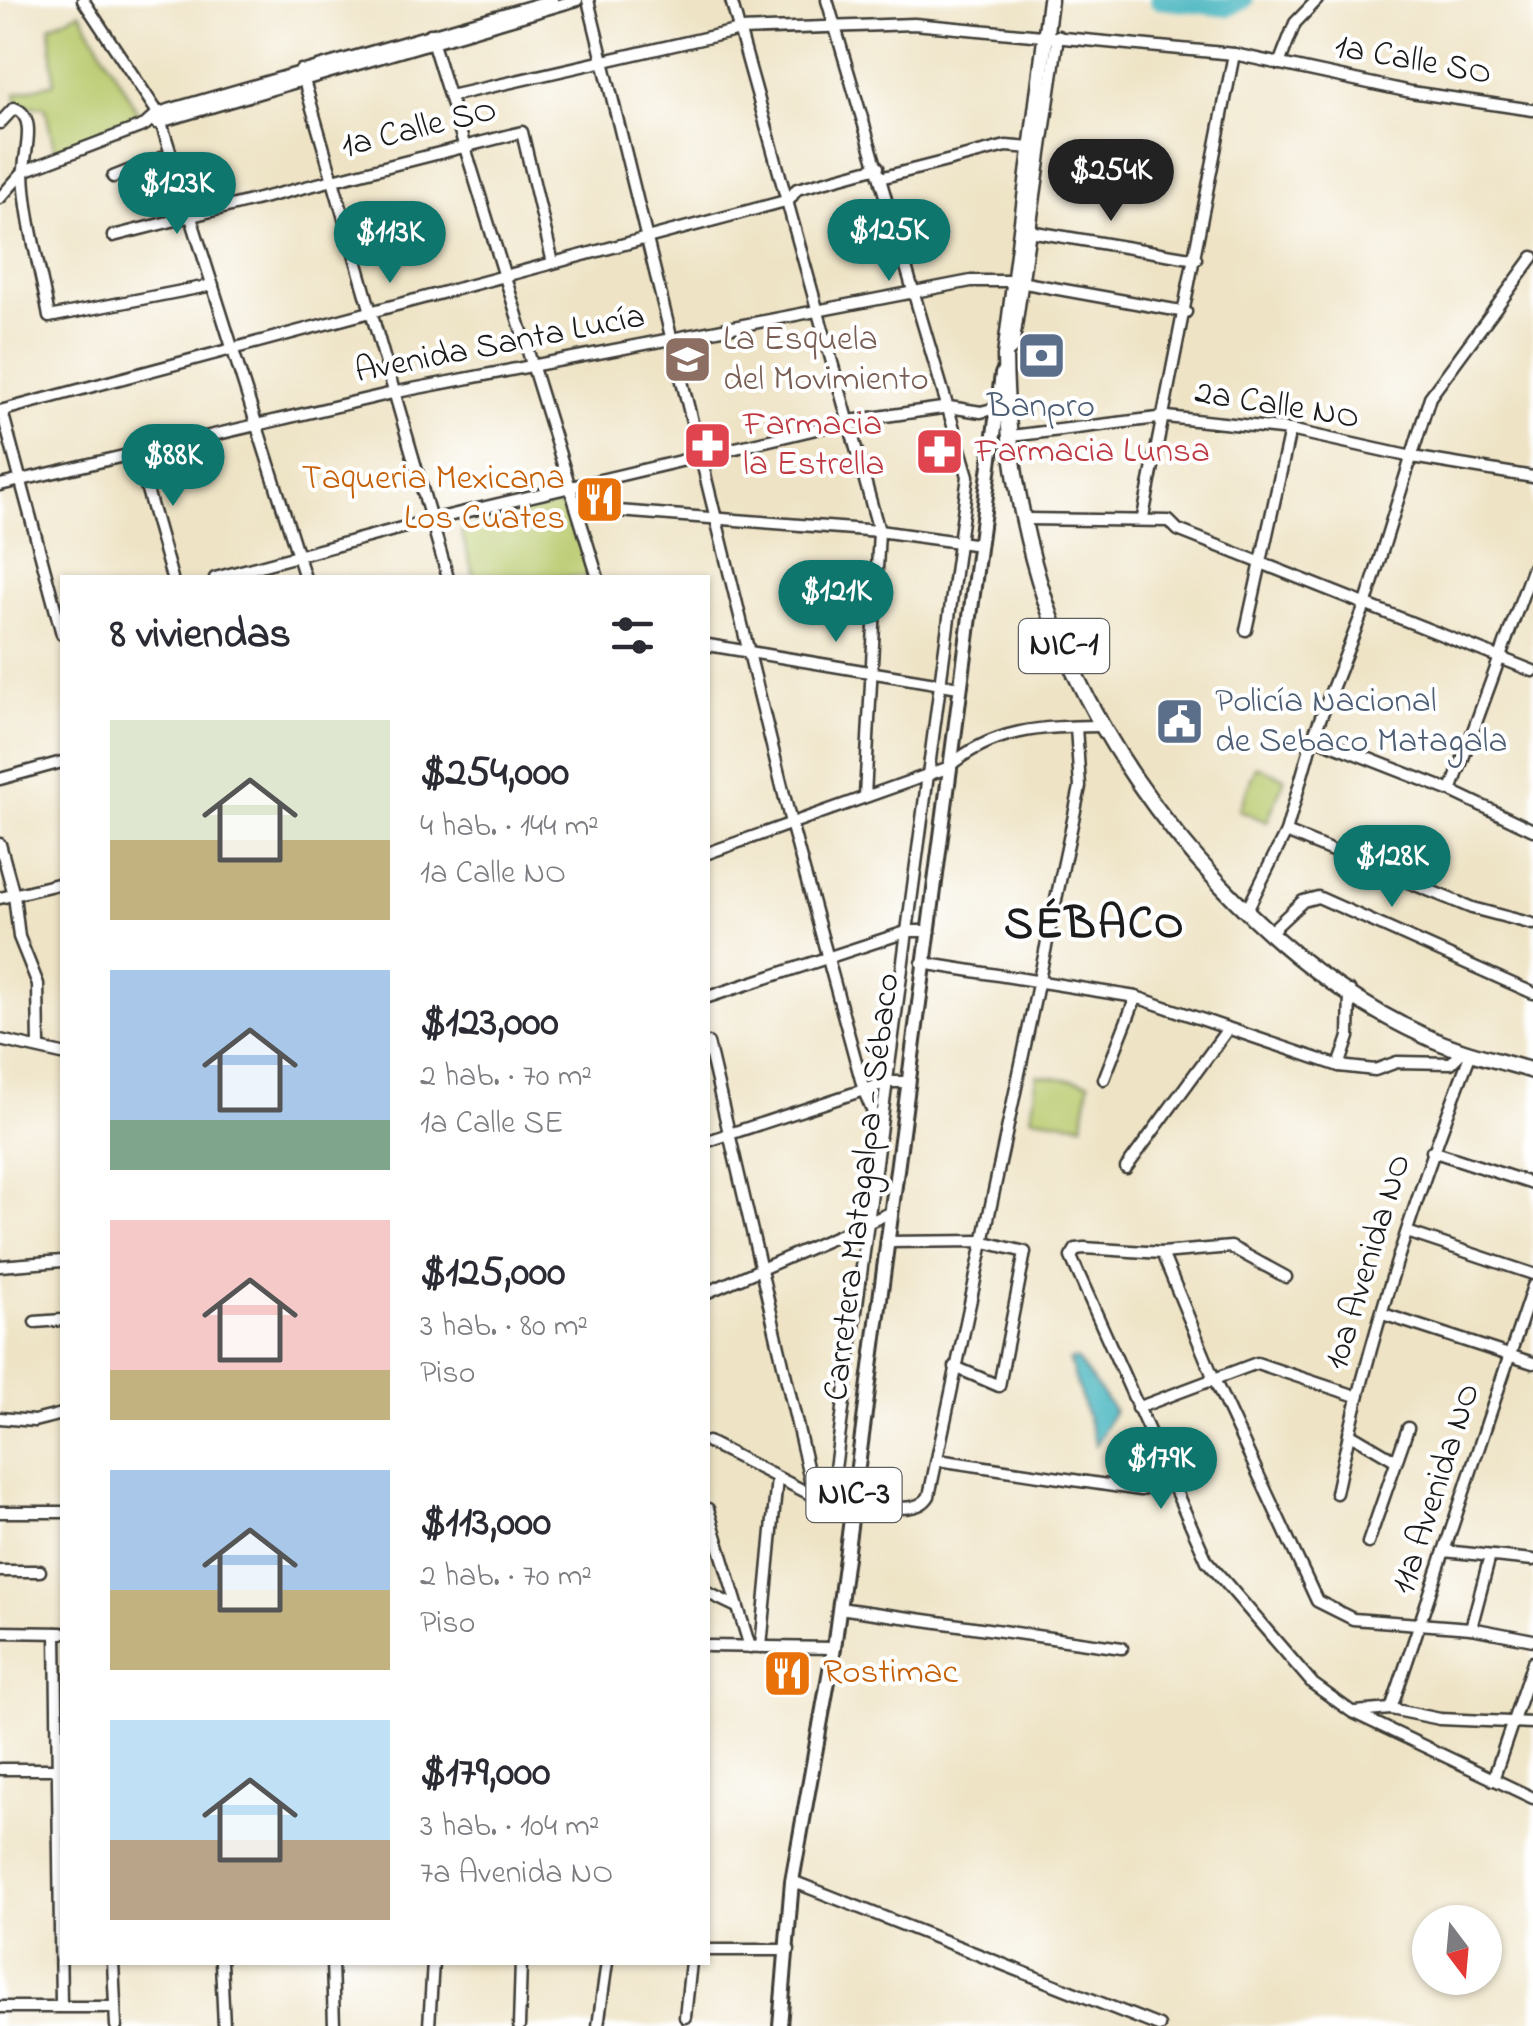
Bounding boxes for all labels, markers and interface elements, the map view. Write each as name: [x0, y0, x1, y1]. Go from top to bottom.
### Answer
street label: 1a Calle SO: [1330, 22, 1496, 100]
street label: 1a Calle SO: [336, 85, 502, 173]
pin: $254K: [1041, 139, 1181, 224]
text: $254K: [1070, 148, 1152, 195]
pin: $123K: [107, 152, 247, 237]
text: $123K: [140, 161, 214, 208]
pin: $125K: [819, 199, 959, 284]
pin: $113K: [320, 201, 460, 286]
text: $125K: [849, 208, 929, 255]
text: $113K: [356, 210, 424, 257]
street label: Avenida Santa Lucía: [351, 292, 649, 398]
place label: La Esquela del Movimiento: [723, 315, 929, 406]
bank icon: Banpro: [1015, 329, 1067, 381]
school or university icon: La Esquela del Movimiento: [662, 334, 714, 386]
street label: 2a Calle NO: [1191, 368, 1363, 444]
place label: Banpro: [986, 382, 1095, 433]
place label: Farmacia la Estrella: [742, 400, 885, 491]
pharmacy icon: Farmacia la Estrella: [682, 419, 734, 471]
pin: $88K: [114, 424, 232, 509]
pharmacy icon: Farmacia Lunsa: [914, 426, 966, 478]
place label: Farmacia Lunsa: [974, 427, 1210, 478]
text: $88K: [144, 433, 202, 480]
place label: Taqueria Mexicana Los Cuates: [302, 454, 565, 545]
restaurant icon: Taqueria Mexicana Los Cuates: [574, 473, 626, 525]
pin: $121K: [766, 560, 906, 645]
text: $121K: [800, 569, 872, 616]
text: 8 viviendas: [110, 605, 291, 666]
icon: filters: [605, 608, 660, 663]
road number: NIC-1: [1019, 619, 1109, 673]
place label: Policía Nacional de Sebaco Matagala: [1215, 677, 1507, 768]
public building icon: Policía Nacional de Sebaco Matagala: [1154, 696, 1206, 748]
text: $254,000: [420, 743, 569, 804]
icon: home: [190, 760, 310, 880]
text: 4 hab. · 144 m²: [420, 804, 599, 851]
pin: $128K: [1322, 825, 1462, 910]
text: $128K: [1356, 834, 1428, 881]
text: 1a Calle NO: [420, 851, 566, 898]
district label: SÉBACO: [1004, 893, 1186, 959]
street label: Carretera Matagalpa - Sébaco: [811, 970, 915, 1404]
text: $123,000: [420, 993, 559, 1054]
icon: home: [190, 1010, 310, 1130]
text: 2 hab. · 70 m²: [420, 1054, 592, 1101]
text: 1a Calle SE: [420, 1101, 563, 1148]
street label: 10a Avenida NO: [1312, 1148, 1426, 1376]
text: $125,000: [420, 1243, 565, 1304]
icon: home: [190, 1260, 310, 1380]
text: 3 hab. · 80 m²: [420, 1304, 588, 1351]
text: Piso: [420, 1351, 475, 1398]
street label: 11a Avenida NO: [1379, 1377, 1495, 1601]
pin: $179K: [1091, 1427, 1231, 1512]
text: $179K: [1127, 1436, 1195, 1483]
road number: NIC-3: [806, 1468, 902, 1522]
text: $113,000: [420, 1493, 551, 1554]
icon: home: [190, 1510, 310, 1630]
text: 2 hab. · 70 m²: [420, 1554, 592, 1601]
text: Piso: [420, 1601, 475, 1648]
restaurant icon: Rostimac: [762, 1647, 814, 1699]
place label: Rostimac: [823, 1648, 958, 1699]
text: $179,000: [420, 1743, 550, 1804]
icon: home: [190, 1760, 310, 1880]
text: 3 hab. · 104 m²: [420, 1804, 599, 1851]
text: 7a Avenida NO: [420, 1851, 613, 1898]
north arrow: [1412, 1905, 1502, 1995]
map controls: [1412, 1905, 1502, 1995]

